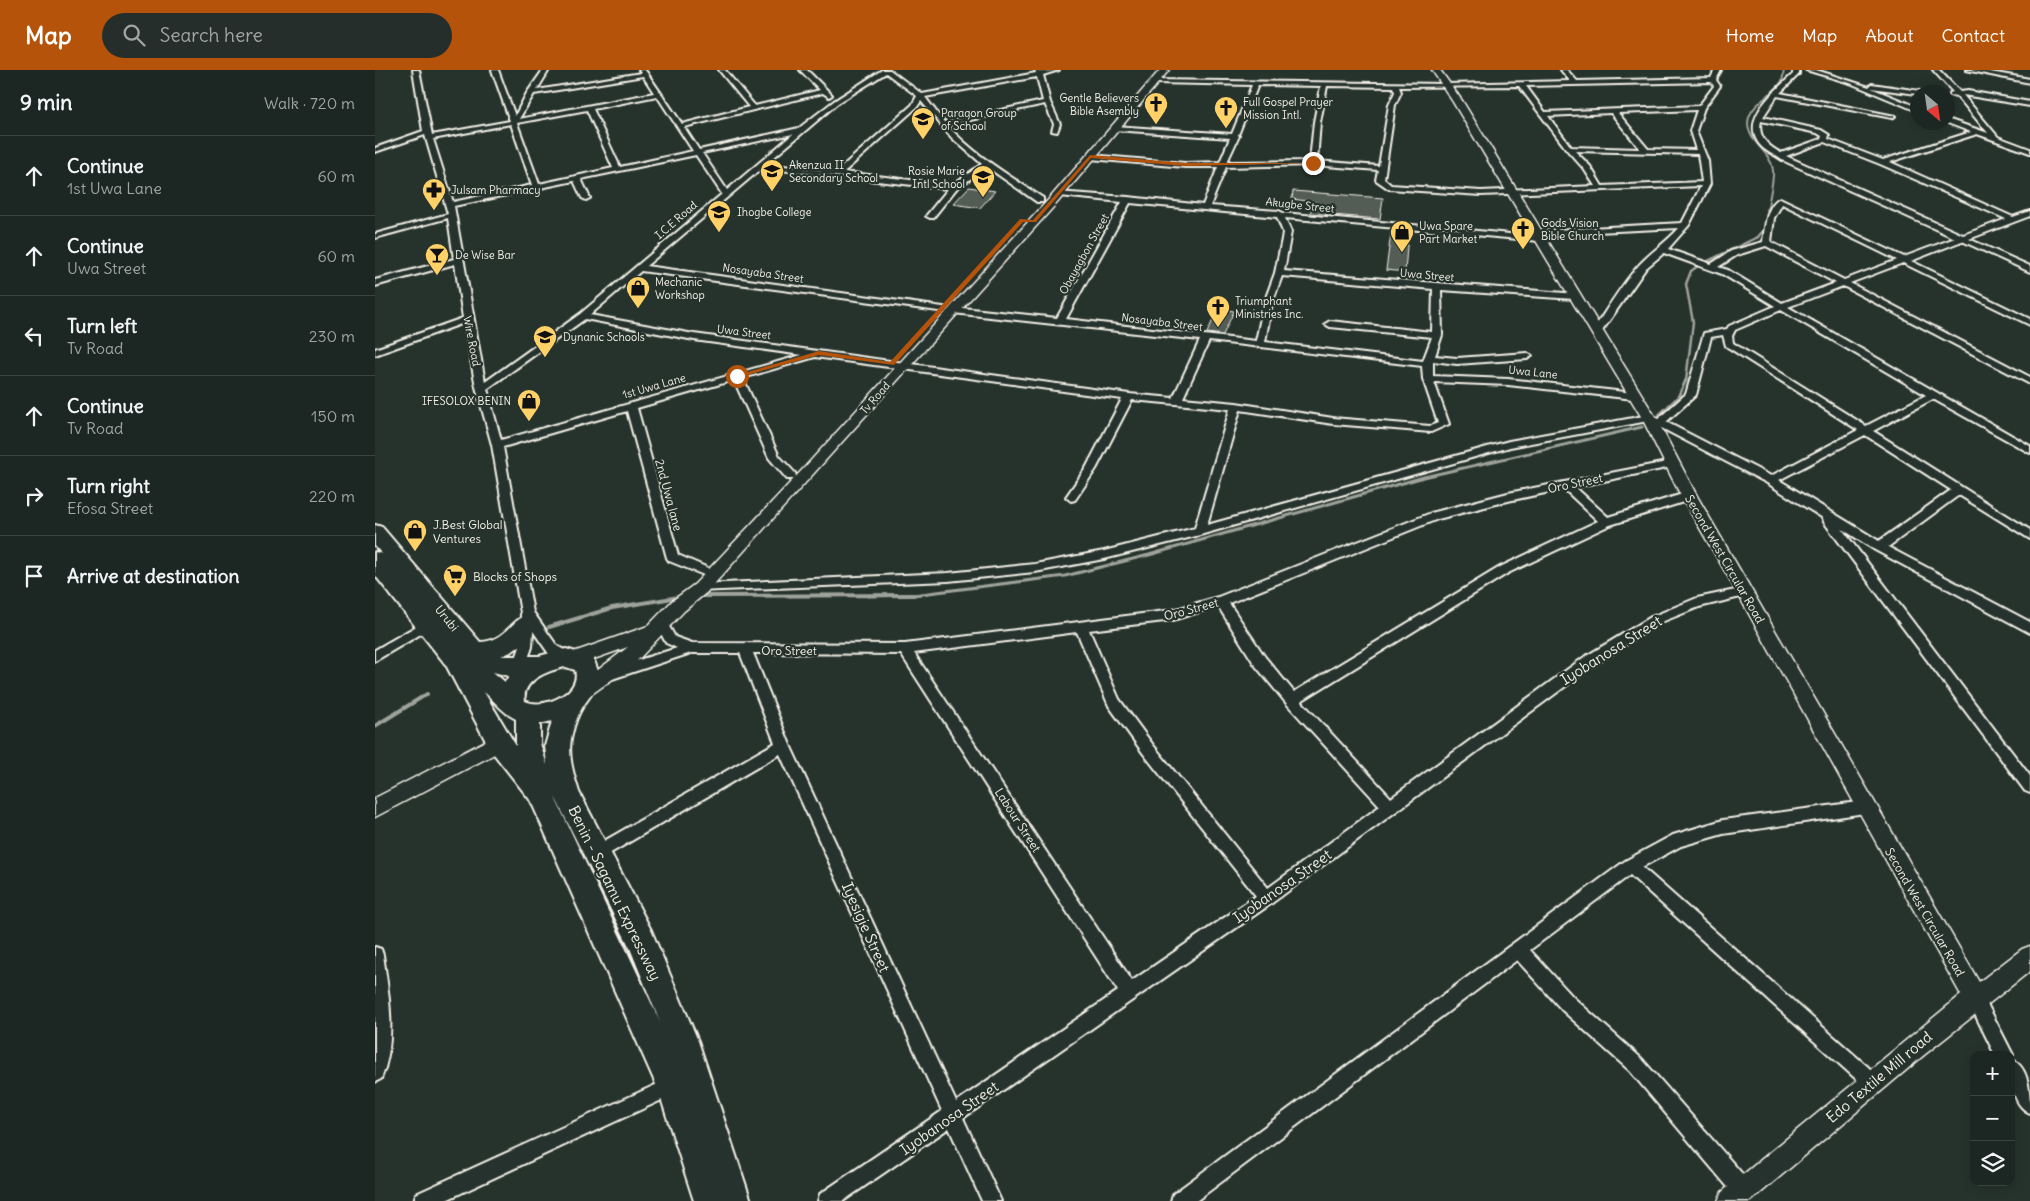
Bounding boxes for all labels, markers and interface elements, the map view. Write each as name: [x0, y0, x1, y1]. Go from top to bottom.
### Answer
search box: [102, 13, 452, 58]
text: Map: [25, 20, 72, 50]
icon: search: [120, 21, 148, 49]
text: Search here: [160, 23, 263, 47]
text: Home: [1726, 24, 1774, 47]
text: Map: [1802, 24, 1837, 47]
text: About: [1865, 24, 1913, 47]
text: Contact: [1941, 24, 2005, 47]
north arrow: [1910, 85, 1955, 130]
text: 9 min: [20, 89, 72, 116]
place label: Gentle Believers Bible Asembly: [1059, 91, 1139, 118]
church icon: Gentle Believers Bible Asembly: [1143, 91, 1169, 125]
text: Walk · 720 m: [264, 93, 355, 113]
church icon: Full Gospel Prayer Mission Intl.: [1213, 95, 1239, 129]
place label: Full Gospel Prayer Mission Intl.: [1243, 95, 1334, 122]
school or university icon: Paragon Group of School: [910, 106, 936, 140]
place label: Paragon Group of School: [941, 106, 1017, 133]
route end: [1302, 152, 1325, 175]
text: Continue: [67, 154, 144, 178]
school or university icon: Akenzua II Secondary School: [759, 158, 785, 192]
place label: Akenzua II Secondary School: [789, 158, 878, 185]
icon: ahead: [20, 162, 48, 190]
place label: Rosie Marie Intl School: [908, 164, 965, 191]
school or university icon: Rosie Marie Intl School: [970, 164, 996, 198]
text: 60 m: [317, 166, 355, 186]
pharmacy icon: Julsam Pharmacy: [421, 177, 447, 211]
text: 1st Uwa Lane: [67, 178, 162, 198]
place label: Julsam Pharmacy: [451, 183, 540, 197]
street label: Akugbe Street: [1265, 194, 1335, 216]
street label: I.C.E Road: [652, 198, 700, 242]
school or university icon: Ihogbe College: [706, 199, 732, 233]
place label: Ihogbe College: [737, 205, 811, 219]
street label: Obayagbon Street: [1056, 211, 1112, 297]
church icon: Gods Vision Bible Church: [1510, 216, 1536, 250]
place label: Gods Vision Bible Church: [1541, 216, 1604, 243]
shop icon: Uwa Spare Part Market: [1389, 219, 1415, 253]
place label: Uwa Spare Part Market: [1419, 219, 1478, 246]
text: Continue: [67, 234, 144, 258]
icon: ahead: [20, 242, 48, 270]
bar icon: De Wise Bar: [424, 242, 450, 276]
text: 60 m: [317, 246, 355, 266]
place label: De Wise Bar: [455, 248, 516, 262]
text: Uwa Street: [67, 258, 146, 278]
street label: Nosayaba Street: [722, 260, 805, 286]
street label: Uwa Street: [1399, 266, 1455, 284]
shop icon: Mechanic Workshop: [625, 275, 651, 309]
place label: Mechanic Workshop: [655, 275, 705, 302]
church icon: Triumphant Ministries Inc.: [1205, 294, 1231, 328]
place label: Triumphant Ministries Inc.: [1235, 294, 1303, 321]
street label: Nosayaba Street: [1121, 310, 1204, 334]
text: Turn left: [67, 314, 137, 338]
street label: Wire Road: [460, 315, 484, 368]
icon: left: [20, 322, 48, 350]
street label: Uwa Street: [716, 322, 772, 342]
school or university icon: Dynanic Schools: [532, 324, 558, 358]
text: 230 m: [309, 326, 355, 346]
place label: Dynanic Schools: [563, 330, 645, 344]
text: Tv Road: [67, 338, 123, 358]
street label: Uwa Lane: [1508, 362, 1558, 382]
route start: [726, 365, 749, 388]
street label: 1st Uwa Lane: [621, 370, 687, 402]
street label: Tv Road: [857, 378, 893, 417]
shop icon: IFESOLOX BENIN: [516, 388, 542, 422]
text: Continue: [67, 394, 144, 418]
place label: IFESOLOX BENIN: [422, 394, 511, 408]
icon: ahead: [20, 402, 48, 430]
text: 150 m: [311, 406, 355, 426]
text: Tv Road: [67, 418, 123, 438]
street label: 2nd Uwa lane: [652, 457, 686, 533]
street label: Oro Street: [1546, 470, 1604, 496]
text: Turn right: [67, 474, 150, 498]
icon: right: [20, 482, 48, 510]
text: 220 m: [309, 486, 355, 506]
street label: Second West Circular Road: [1682, 492, 1768, 626]
text: Efosa Street: [67, 498, 153, 518]
place label: J.Best Global Ventures: [433, 517, 503, 546]
shop icon: J.Best Global Ventures: [402, 518, 428, 552]
icon: arrive: [20, 562, 48, 590]
supermarket icon: Blocks of Shops: [442, 563, 468, 597]
text: Arrive at destination: [67, 564, 240, 588]
place label: Blocks of Shops: [473, 569, 557, 584]
street label: Oro Street: [1162, 595, 1220, 623]
street label: Urubi: [432, 602, 462, 634]
street label: Iyobanosa Street: [1557, 611, 1665, 689]
street label: Oro Street: [761, 643, 817, 658]
street label: Labour Street: [992, 785, 1044, 855]
street label: Benin - Sagamu Expressway: [564, 802, 666, 984]
street label: Iyobanosa Street: [1229, 845, 1335, 927]
street label: Second West Circular Road: [1882, 845, 1968, 979]
street label: Iyesigie Street: [838, 879, 894, 975]
street label: Edo Textile Mill road: [1822, 1027, 1936, 1127]
map controls: [1970, 1051, 2015, 1186]
button: +: [1970, 1051, 2015, 1096]
street label: Iyobanosa Street: [896, 1077, 1002, 1159]
button: −: [1970, 1096, 2015, 1141]
button: layers: [1970, 1141, 2015, 1186]

